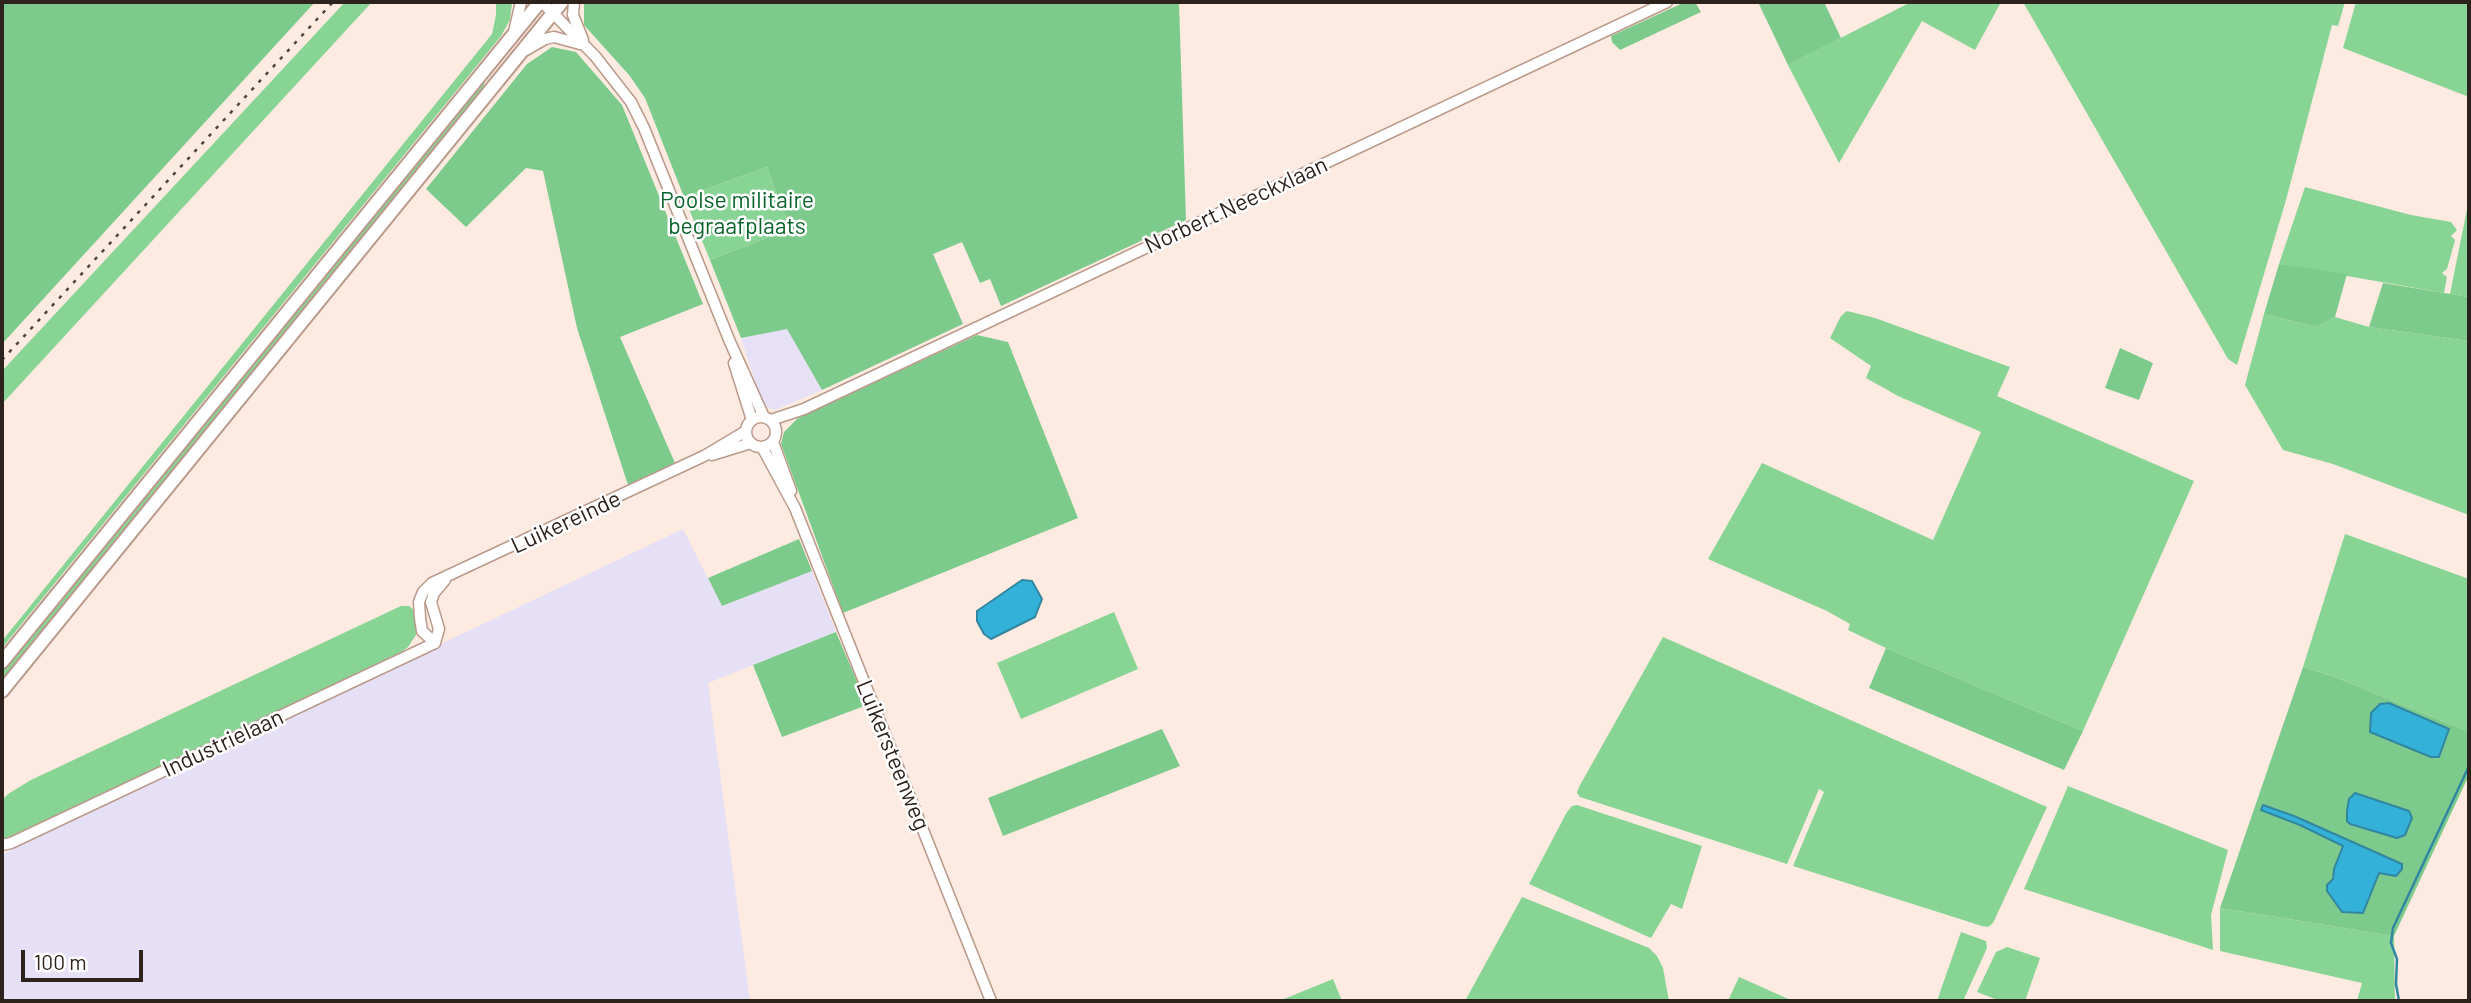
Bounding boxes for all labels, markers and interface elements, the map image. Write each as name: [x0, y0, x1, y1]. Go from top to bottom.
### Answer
street label: Norbert Neeckxlaan: [1140, 151, 1332, 259]
park label: Poolse militaire begraafplaats: [660, 186, 814, 240]
street label: Luikereinde: [507, 485, 625, 559]
street label: Luikersteenweg: [850, 676, 936, 834]
street label: Industrielaan: [158, 703, 288, 783]
scale bar: [24, 936, 147, 980]
text: 100 m: [34, 949, 87, 974]

